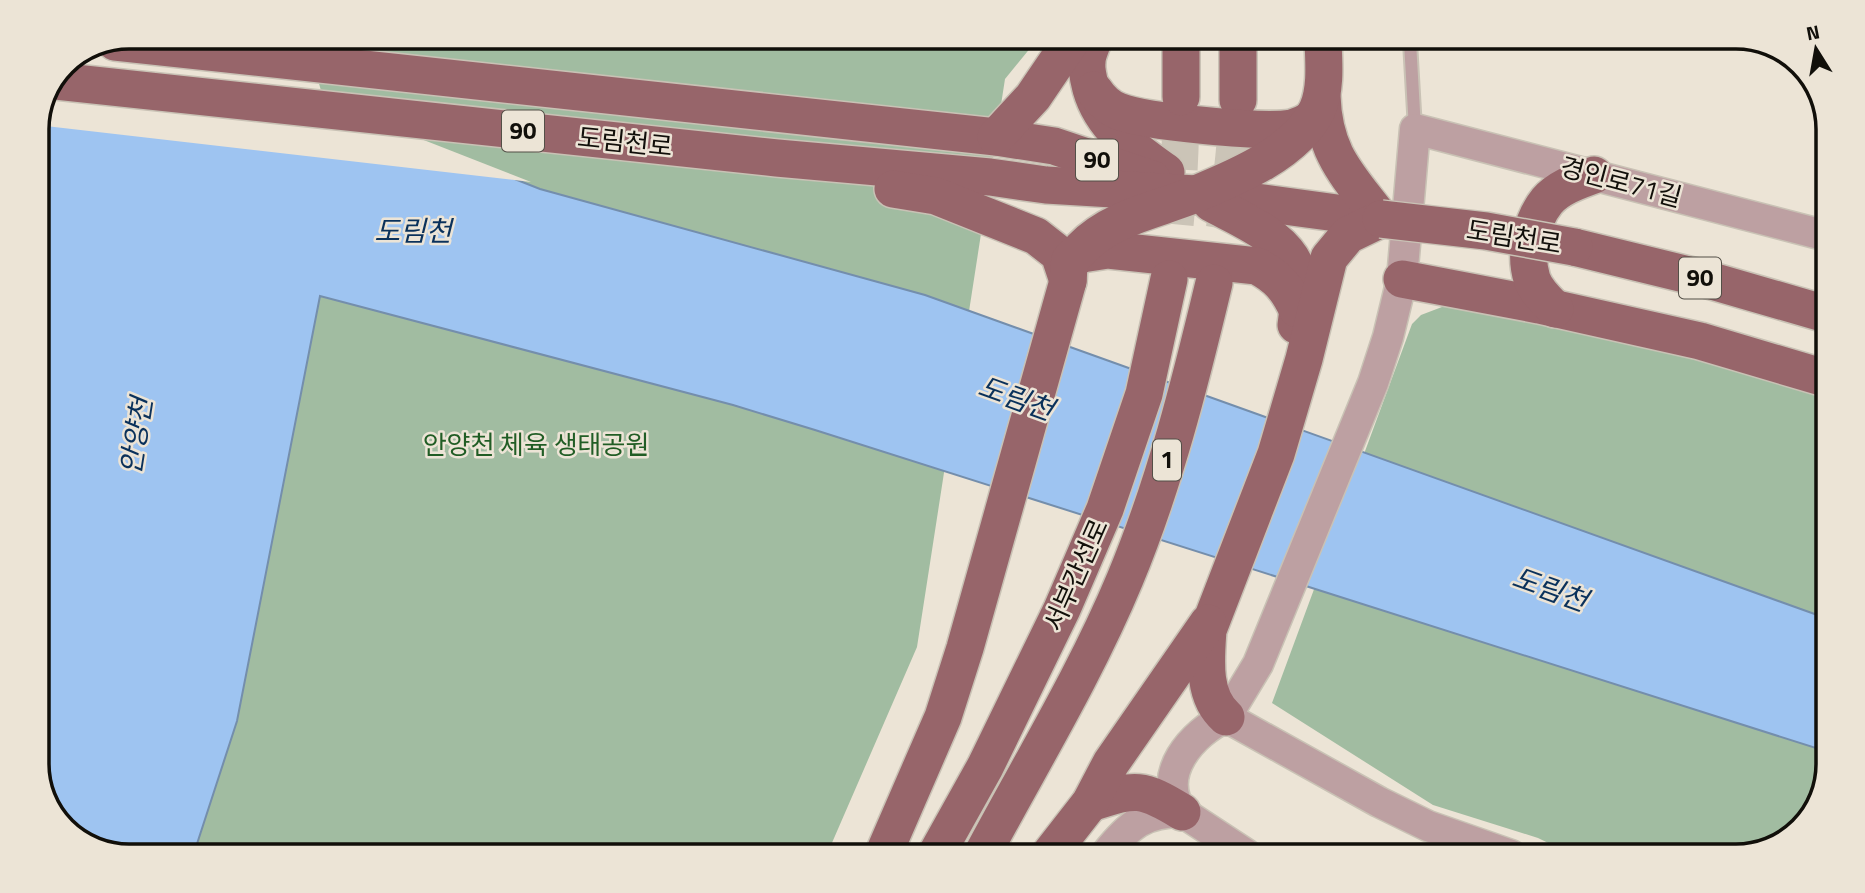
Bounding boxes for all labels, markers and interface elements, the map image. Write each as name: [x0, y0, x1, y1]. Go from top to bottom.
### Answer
north arrow: [1781, 14, 1851, 84]
text: N: [1803, 16, 1822, 47]
road number: 90: [502, 110, 544, 152]
street label: 도림천로: [575, 117, 675, 166]
road number: 90: [1076, 140, 1118, 180]
street label: 경인로71길: [1556, 147, 1686, 217]
water label: 도림천: [374, 209, 455, 252]
street label: 도림천로: [1464, 210, 1564, 263]
road number: 90: [1679, 258, 1721, 298]
water label: 도림천: [973, 364, 1063, 432]
water label: 안양천: [108, 391, 163, 477]
park label: 안양천 체육 생태공원: [423, 425, 649, 464]
road number: 1: [1153, 439, 1181, 480]
street label: 서부간선로: [1033, 512, 1118, 637]
water label: 도림천: [1507, 555, 1597, 623]

